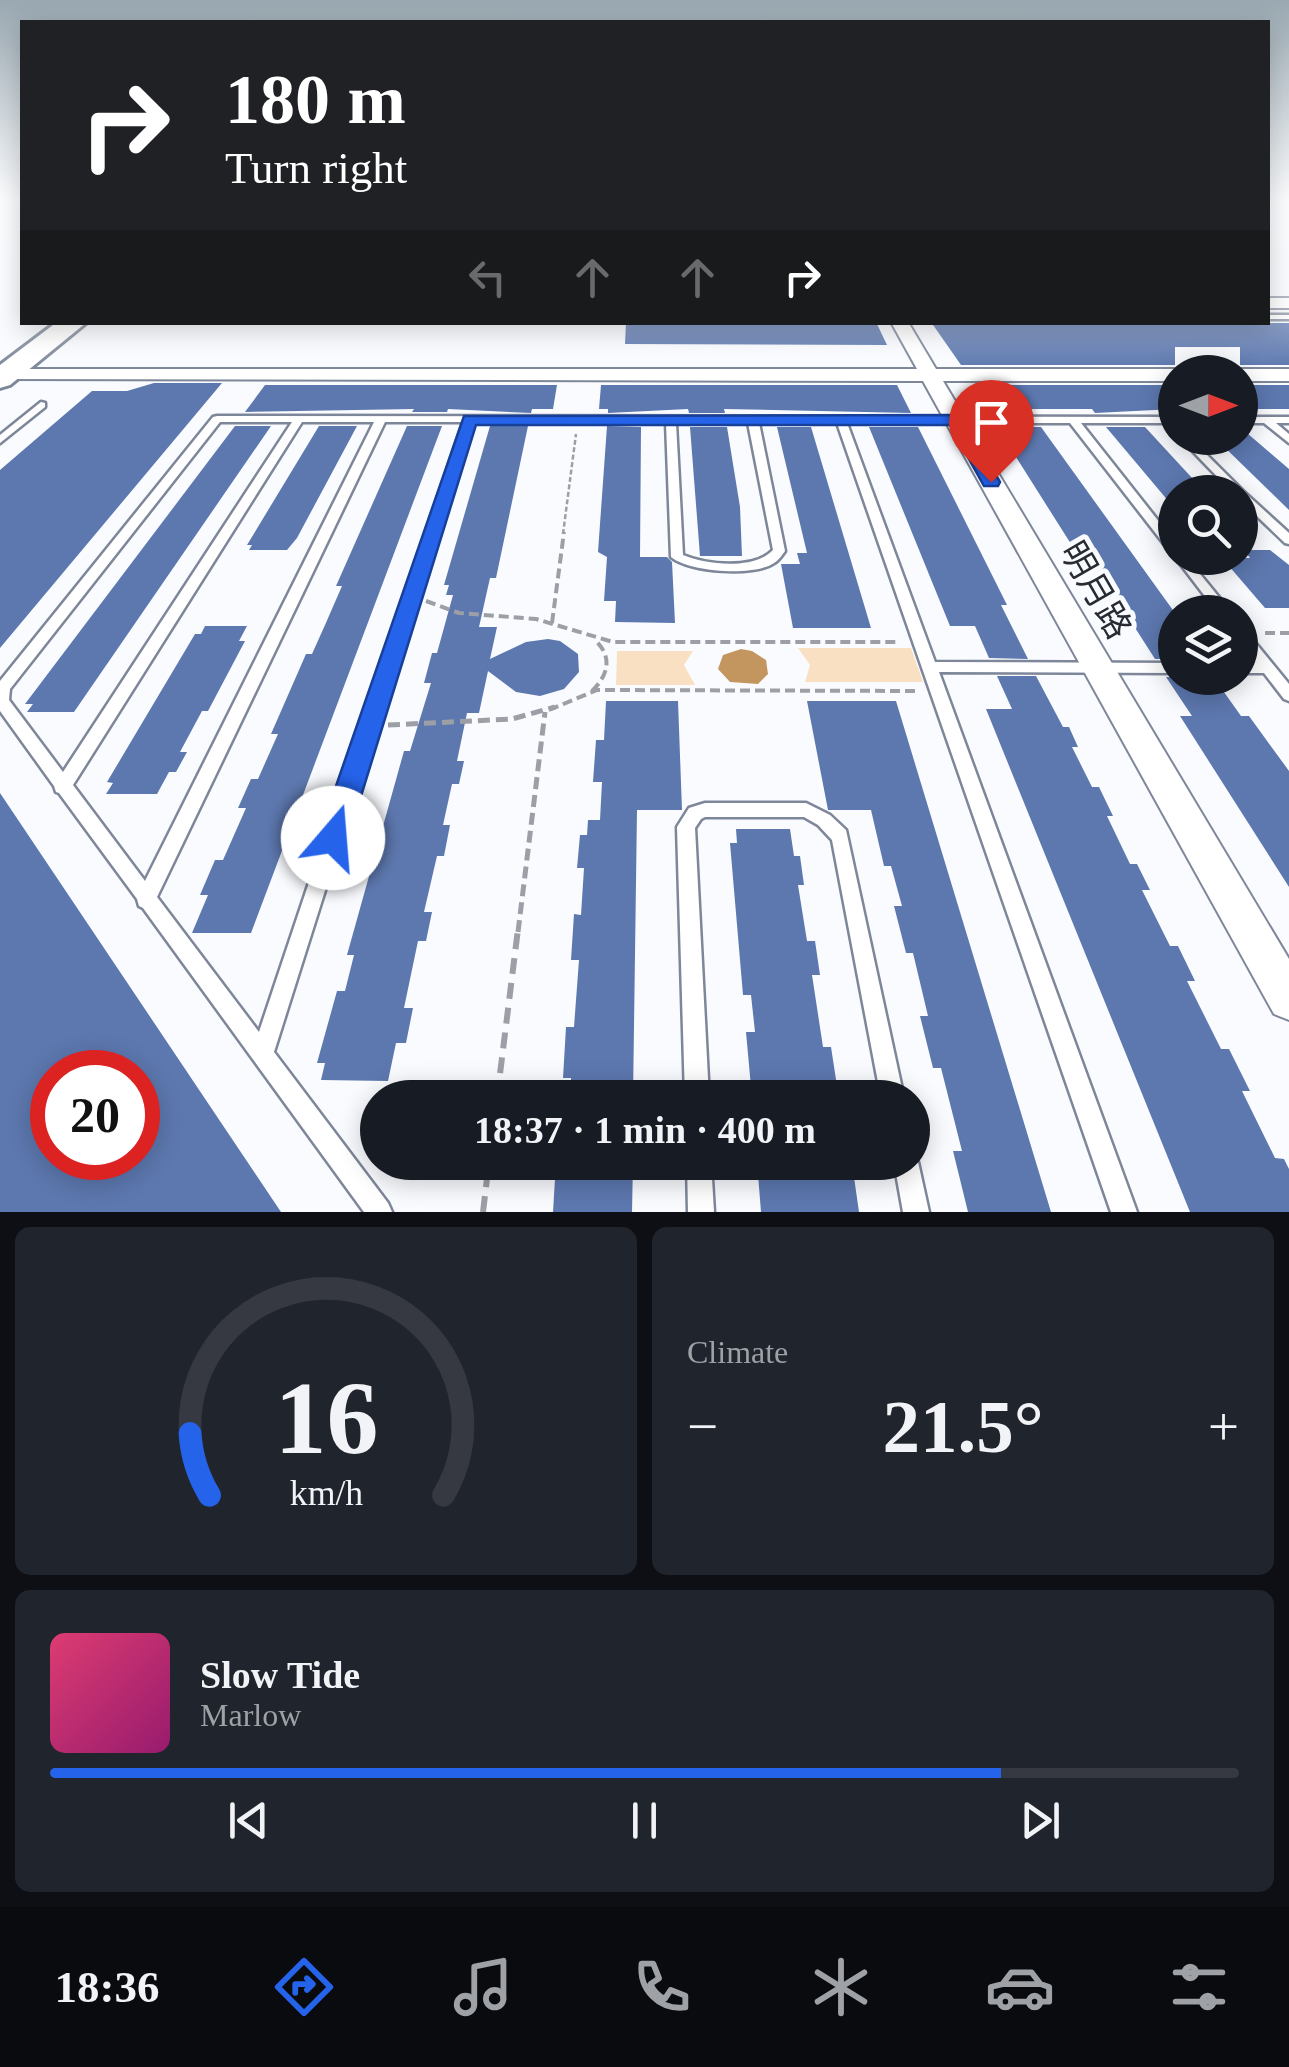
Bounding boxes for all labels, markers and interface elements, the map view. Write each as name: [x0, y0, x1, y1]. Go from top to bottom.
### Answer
icon: right: [60, 60, 190, 190]
text: 180 m: [225, 61, 406, 138]
text: Turn right: [225, 143, 407, 193]
icon: left: [460, 250, 515, 305]
icon: ahead: [565, 250, 620, 305]
icon: ahead: [670, 250, 725, 305]
icon: right: [775, 250, 830, 305]
north arrow: [1158, 355, 1258, 455]
map controls: [1158, 355, 1258, 695]
pin: [949, 380, 1034, 483]
icon: arrive: [964, 395, 1019, 450]
button: search: [1158, 475, 1258, 575]
street label: 明月路: [1052, 535, 1139, 645]
button: layers: [1158, 595, 1258, 695]
position arrow: [281, 786, 385, 890]
speed limit sign: 20: [30, 1050, 160, 1180]
text: 18:37 · 1 min · 400 m: [474, 1109, 816, 1151]
text: Climate: [687, 1334, 788, 1370]
text: 16: [274, 1360, 378, 1475]
text: 21.5°: [882, 1385, 1044, 1468]
text: −: [687, 1396, 718, 1457]
text: +: [1208, 1396, 1239, 1457]
text: km/h: [289, 1473, 363, 1513]
text: Slow Tide: [200, 1654, 360, 1696]
text: Marlow: [200, 1697, 301, 1733]
icon: previous: [221, 1793, 276, 1848]
icon: pause: [617, 1793, 672, 1848]
icon: next: [1013, 1793, 1068, 1848]
icon: directions: [269, 1952, 339, 2022]
icon: music: [448, 1952, 518, 2022]
icon: phone: [627, 1952, 697, 2022]
icon: climate: [806, 1952, 876, 2022]
icon: car: [985, 1952, 1055, 2022]
icon: filters: [1164, 1952, 1234, 2022]
text: 18:36: [55, 1962, 160, 2012]

